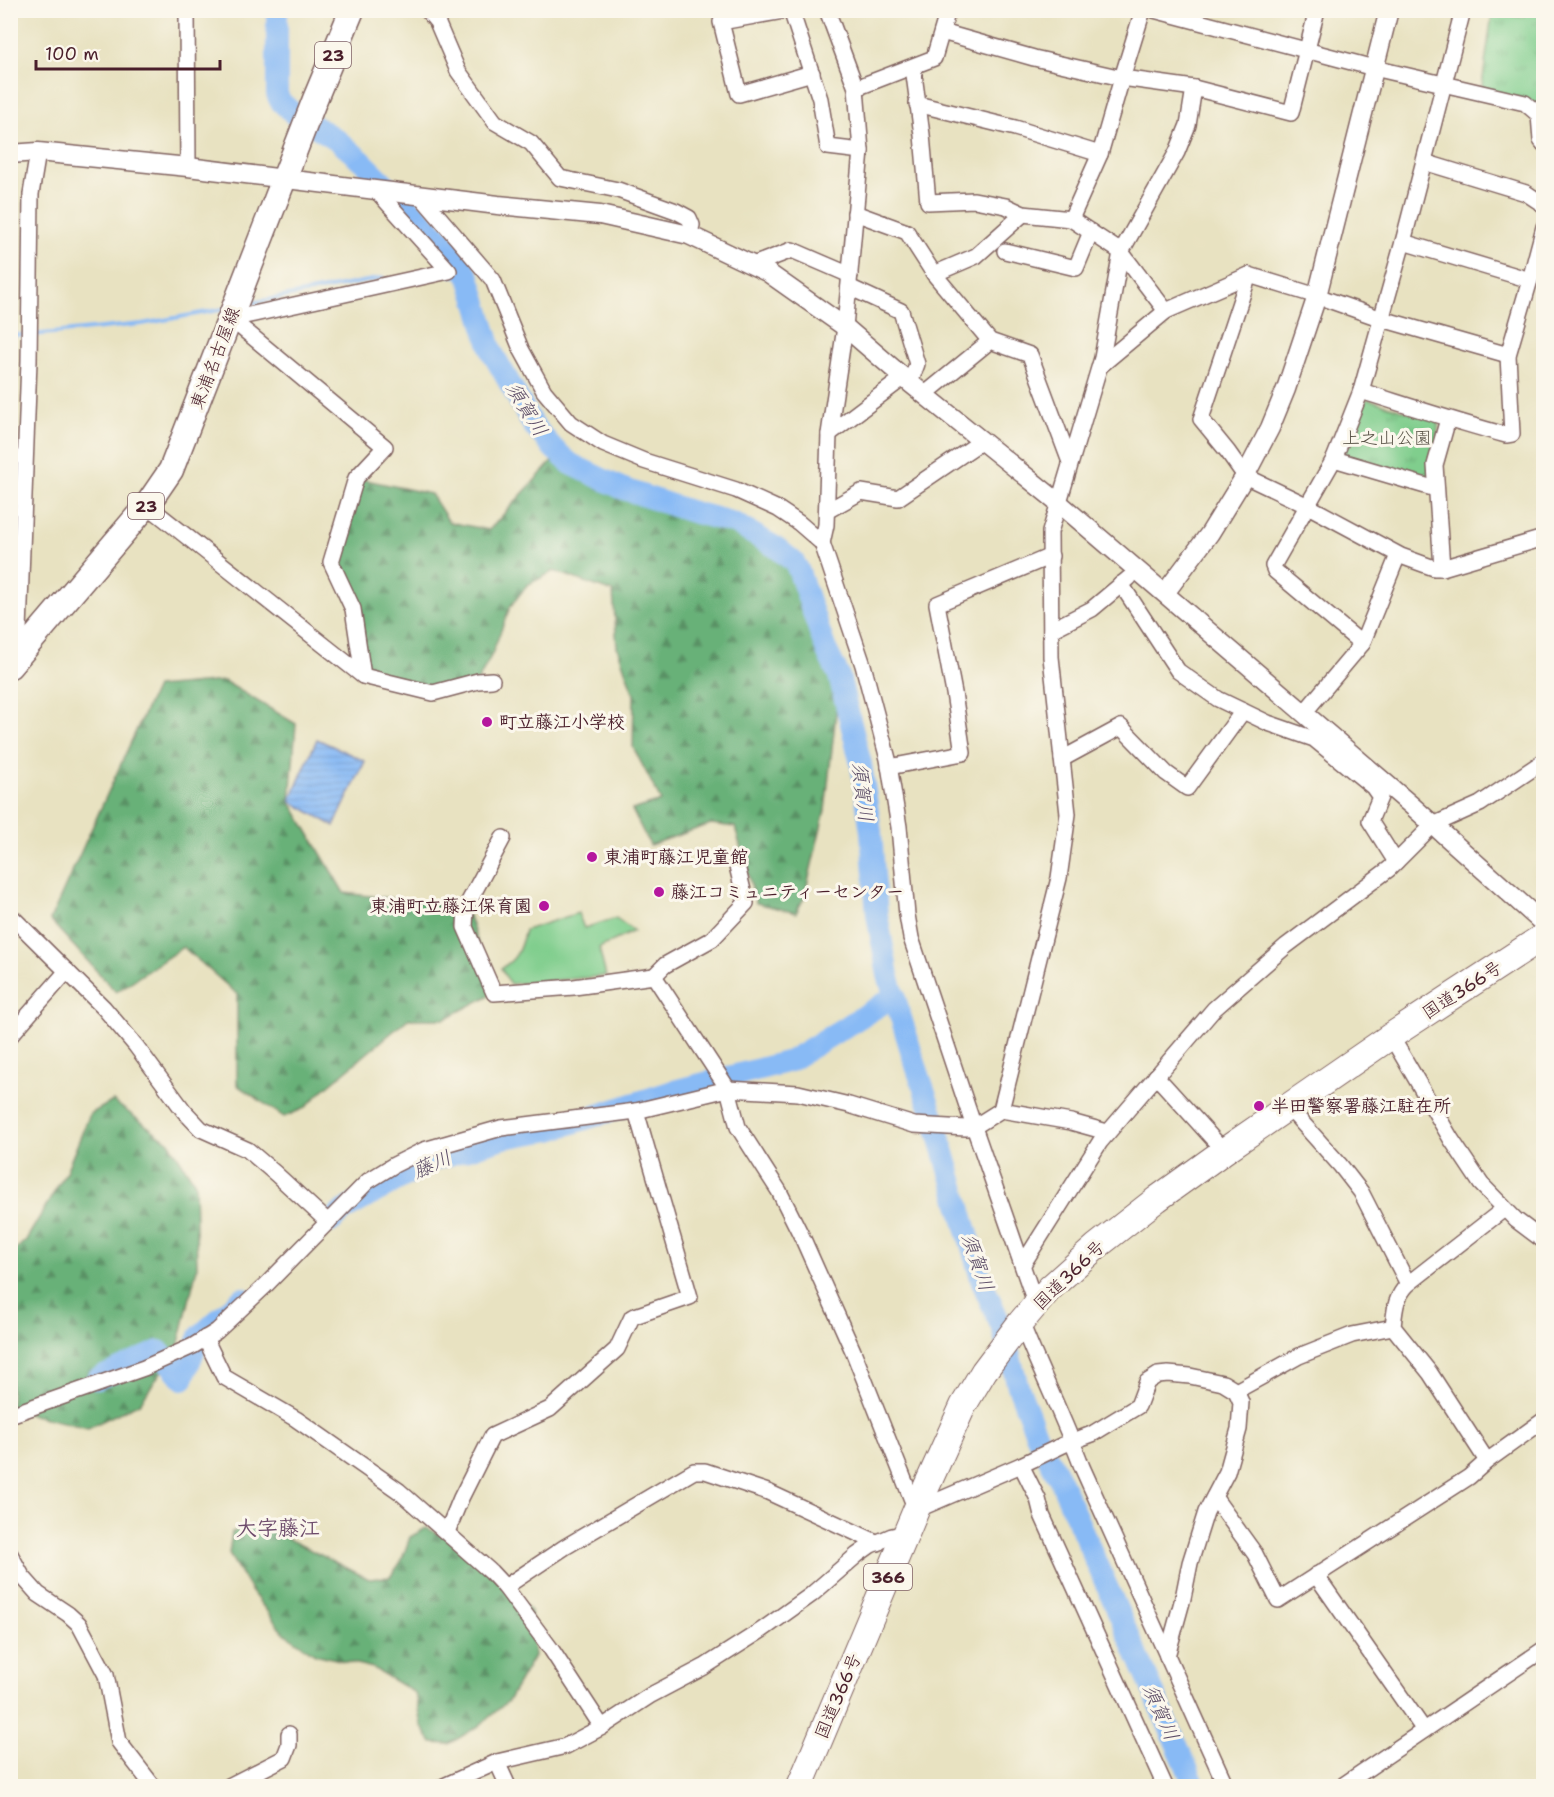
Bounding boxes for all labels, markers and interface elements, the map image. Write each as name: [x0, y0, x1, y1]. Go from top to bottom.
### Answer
scale bar: [36, 33, 220, 71]
text: 100 m: [45, 42, 99, 66]
road number: 23: [315, 42, 351, 68]
street label: 東浦名古屋線: [184, 303, 246, 413]
water label: 須賀川: [500, 377, 554, 441]
park label: 上之山公園: [1342, 426, 1432, 450]
road number: 23: [128, 493, 164, 519]
place label: 町立藤江小学校: [499, 710, 625, 734]
marker: 町立藤江小学校: [480, 715, 494, 729]
water label: 須賀川: [846, 761, 880, 823]
place label: 東浦町藤江児童館: [604, 845, 748, 869]
marker: 東浦町藤江児童館: [585, 850, 599, 864]
place label: 藤江コミュニティーセンター: [671, 880, 904, 904]
marker: 藤江コミュニティーセンター: [652, 885, 666, 899]
place label: 東浦町立藤江保育園: [370, 894, 532, 918]
marker: 東浦町立藤江保育園: [537, 899, 551, 913]
street label: 国道366号: [1417, 955, 1507, 1025]
place label: 半田警察署藤江駐在所: [1271, 1094, 1451, 1118]
marker: 半田警察署藤江駐在所: [1252, 1099, 1266, 1113]
water label: 藤川: [408, 1144, 456, 1184]
water label: 須賀川: [956, 1229, 1000, 1295]
street label: 国道366号: [1028, 1235, 1110, 1315]
district label: 大字藤江: [236, 1514, 320, 1542]
road number: 366: [864, 1564, 912, 1590]
street label: 国道366号: [809, 1649, 867, 1743]
water label: 須賀川: [1137, 1679, 1185, 1745]

